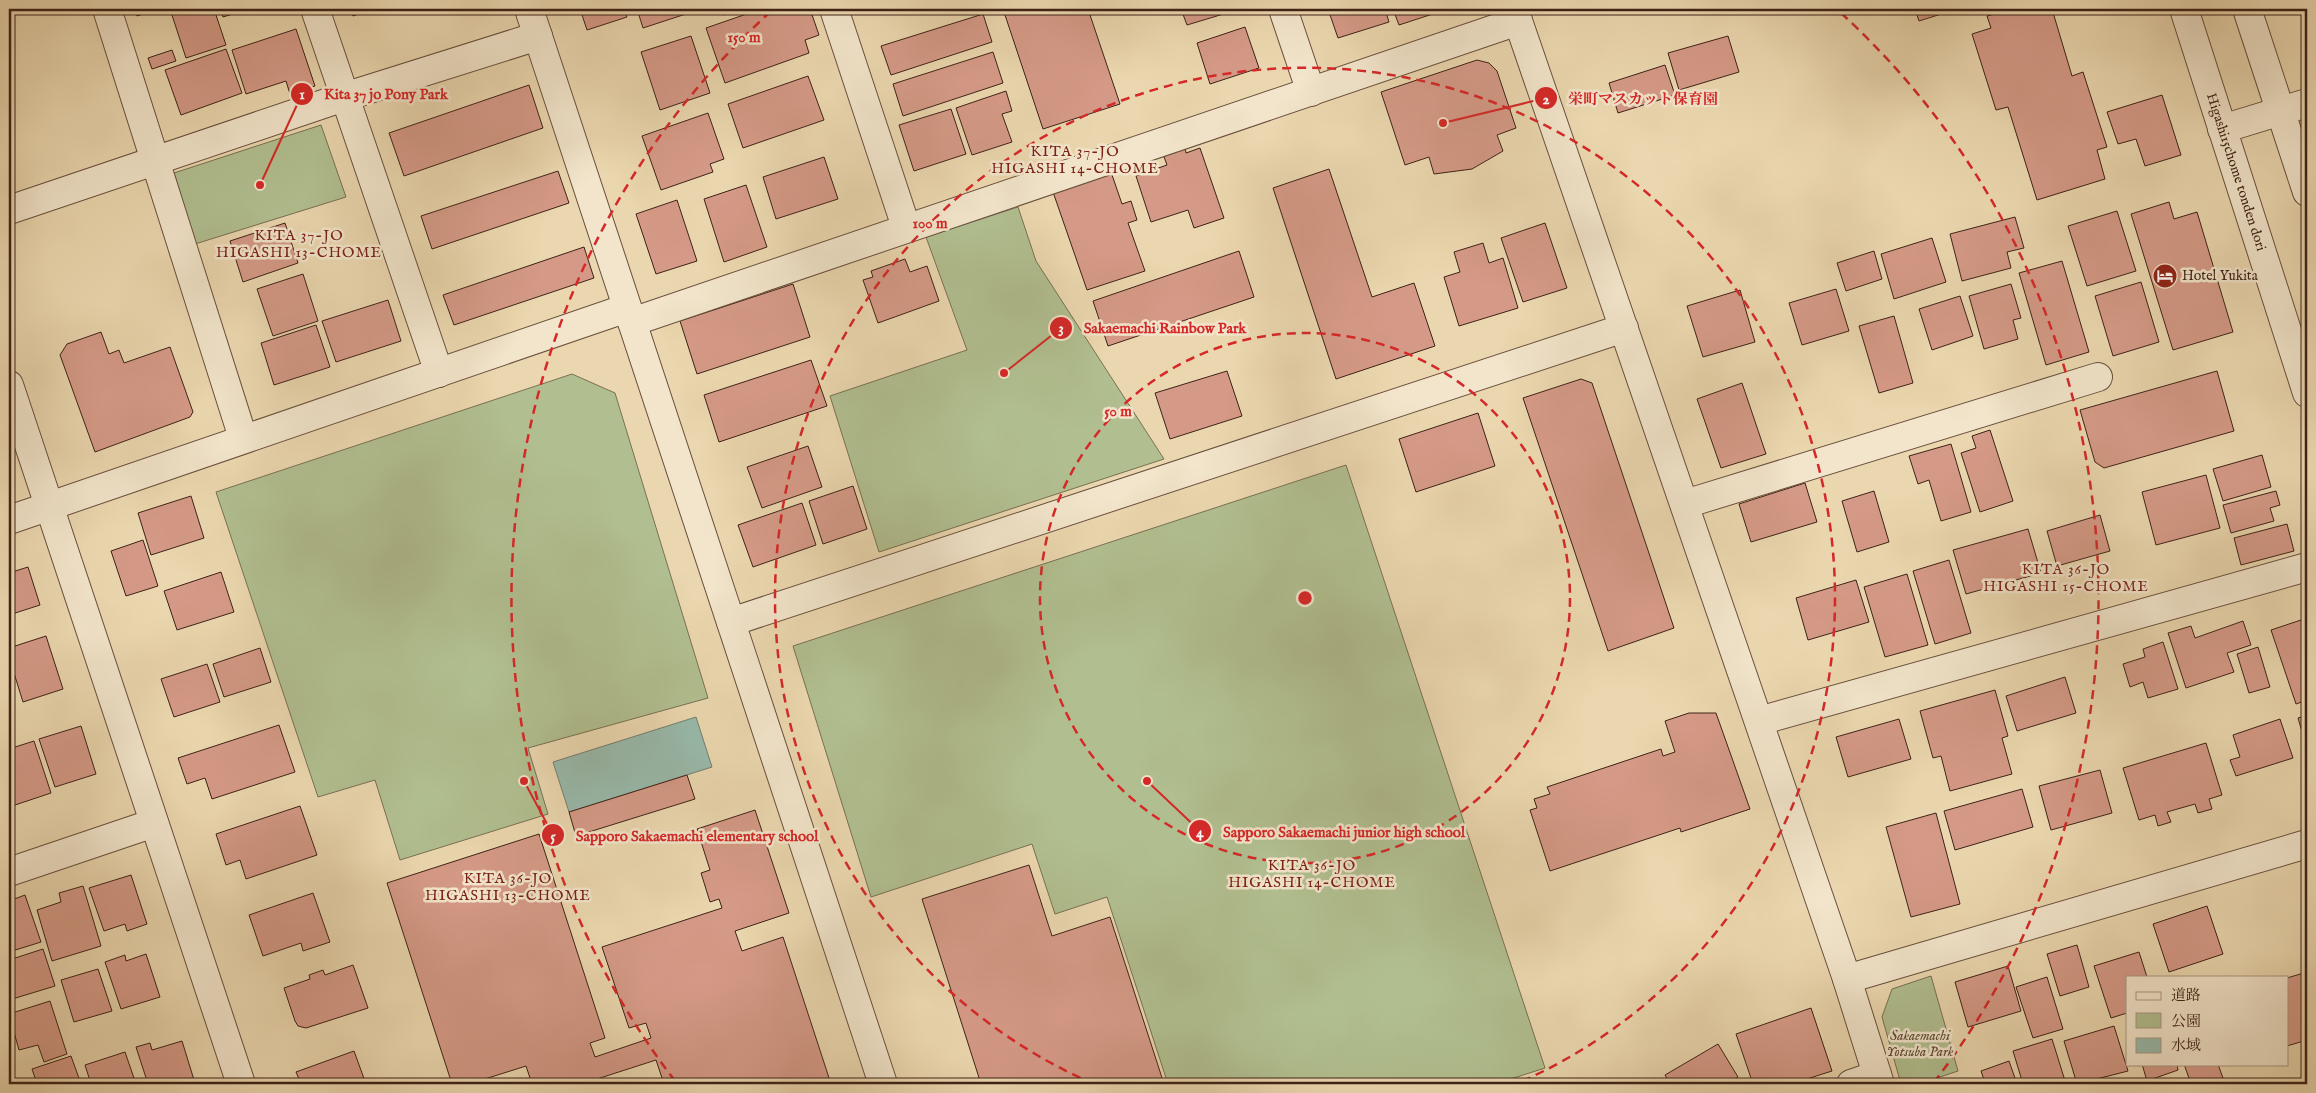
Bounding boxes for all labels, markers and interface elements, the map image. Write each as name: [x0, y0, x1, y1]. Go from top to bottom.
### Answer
text: 150 m: [727, 28, 761, 47]
callout: Kita 37 jo Pony Park: [289, 79, 458, 109]
callout: 栄町マスカット保育園: [1533, 83, 1728, 113]
text: 1: [299, 85, 305, 104]
text: Kita 37 jo Pony Park: [324, 85, 449, 104]
text: 2: [1542, 90, 1550, 109]
text: 栄町マスカット保育園: [1568, 90, 1718, 109]
street label: Higashi15chome tonden dori: [2202, 91, 2270, 253]
district label: KITA 37-JO HIGASHI 14-CHOME: [991, 142, 1159, 178]
text: 100 m: [912, 214, 948, 233]
district label: KITA 37-JO HIGASHI 13-CHOME: [216, 226, 382, 262]
hotel icon: Hotel Yukita: [2152, 263, 2178, 289]
place label: Hotel Yukita: [2182, 267, 2259, 285]
callout: Sakaemachi Rainbow Park: [1049, 313, 1257, 343]
text: 3: [1058, 319, 1064, 338]
text: Sakaemachi Rainbow Park: [1084, 319, 1247, 338]
text: 50 m: [1104, 402, 1132, 421]
district label: KITA 36-JO HIGASHI 15-CHOME: [1983, 560, 2149, 596]
centre of rings: [1296, 589, 1314, 607]
callout: Sapporo Sakaemachi junior high school: [1188, 816, 1475, 846]
callout: Sapporo Sakaemachi elementary school: [540, 820, 828, 850]
text: 4: [1196, 823, 1204, 842]
text: Sapporo Sakaemachi junior high school: [1223, 823, 1466, 842]
text: 5: [550, 827, 556, 846]
text: Sapporo Sakaemachi elementary school: [576, 827, 819, 846]
district label: KITA 36-JO HIGASHI 14-CHOME: [1228, 856, 1396, 892]
district label: KITA 36-JO HIGASHI 13-CHOME: [425, 869, 591, 905]
legend: [2126, 976, 2288, 1066]
text: 道路: [2171, 986, 2201, 1005]
text: 公園: [2171, 1012, 2201, 1031]
park label: Sakaemachi Yotsuba Park: [1887, 1027, 1954, 1061]
text: 水域: [2171, 1036, 2201, 1055]

